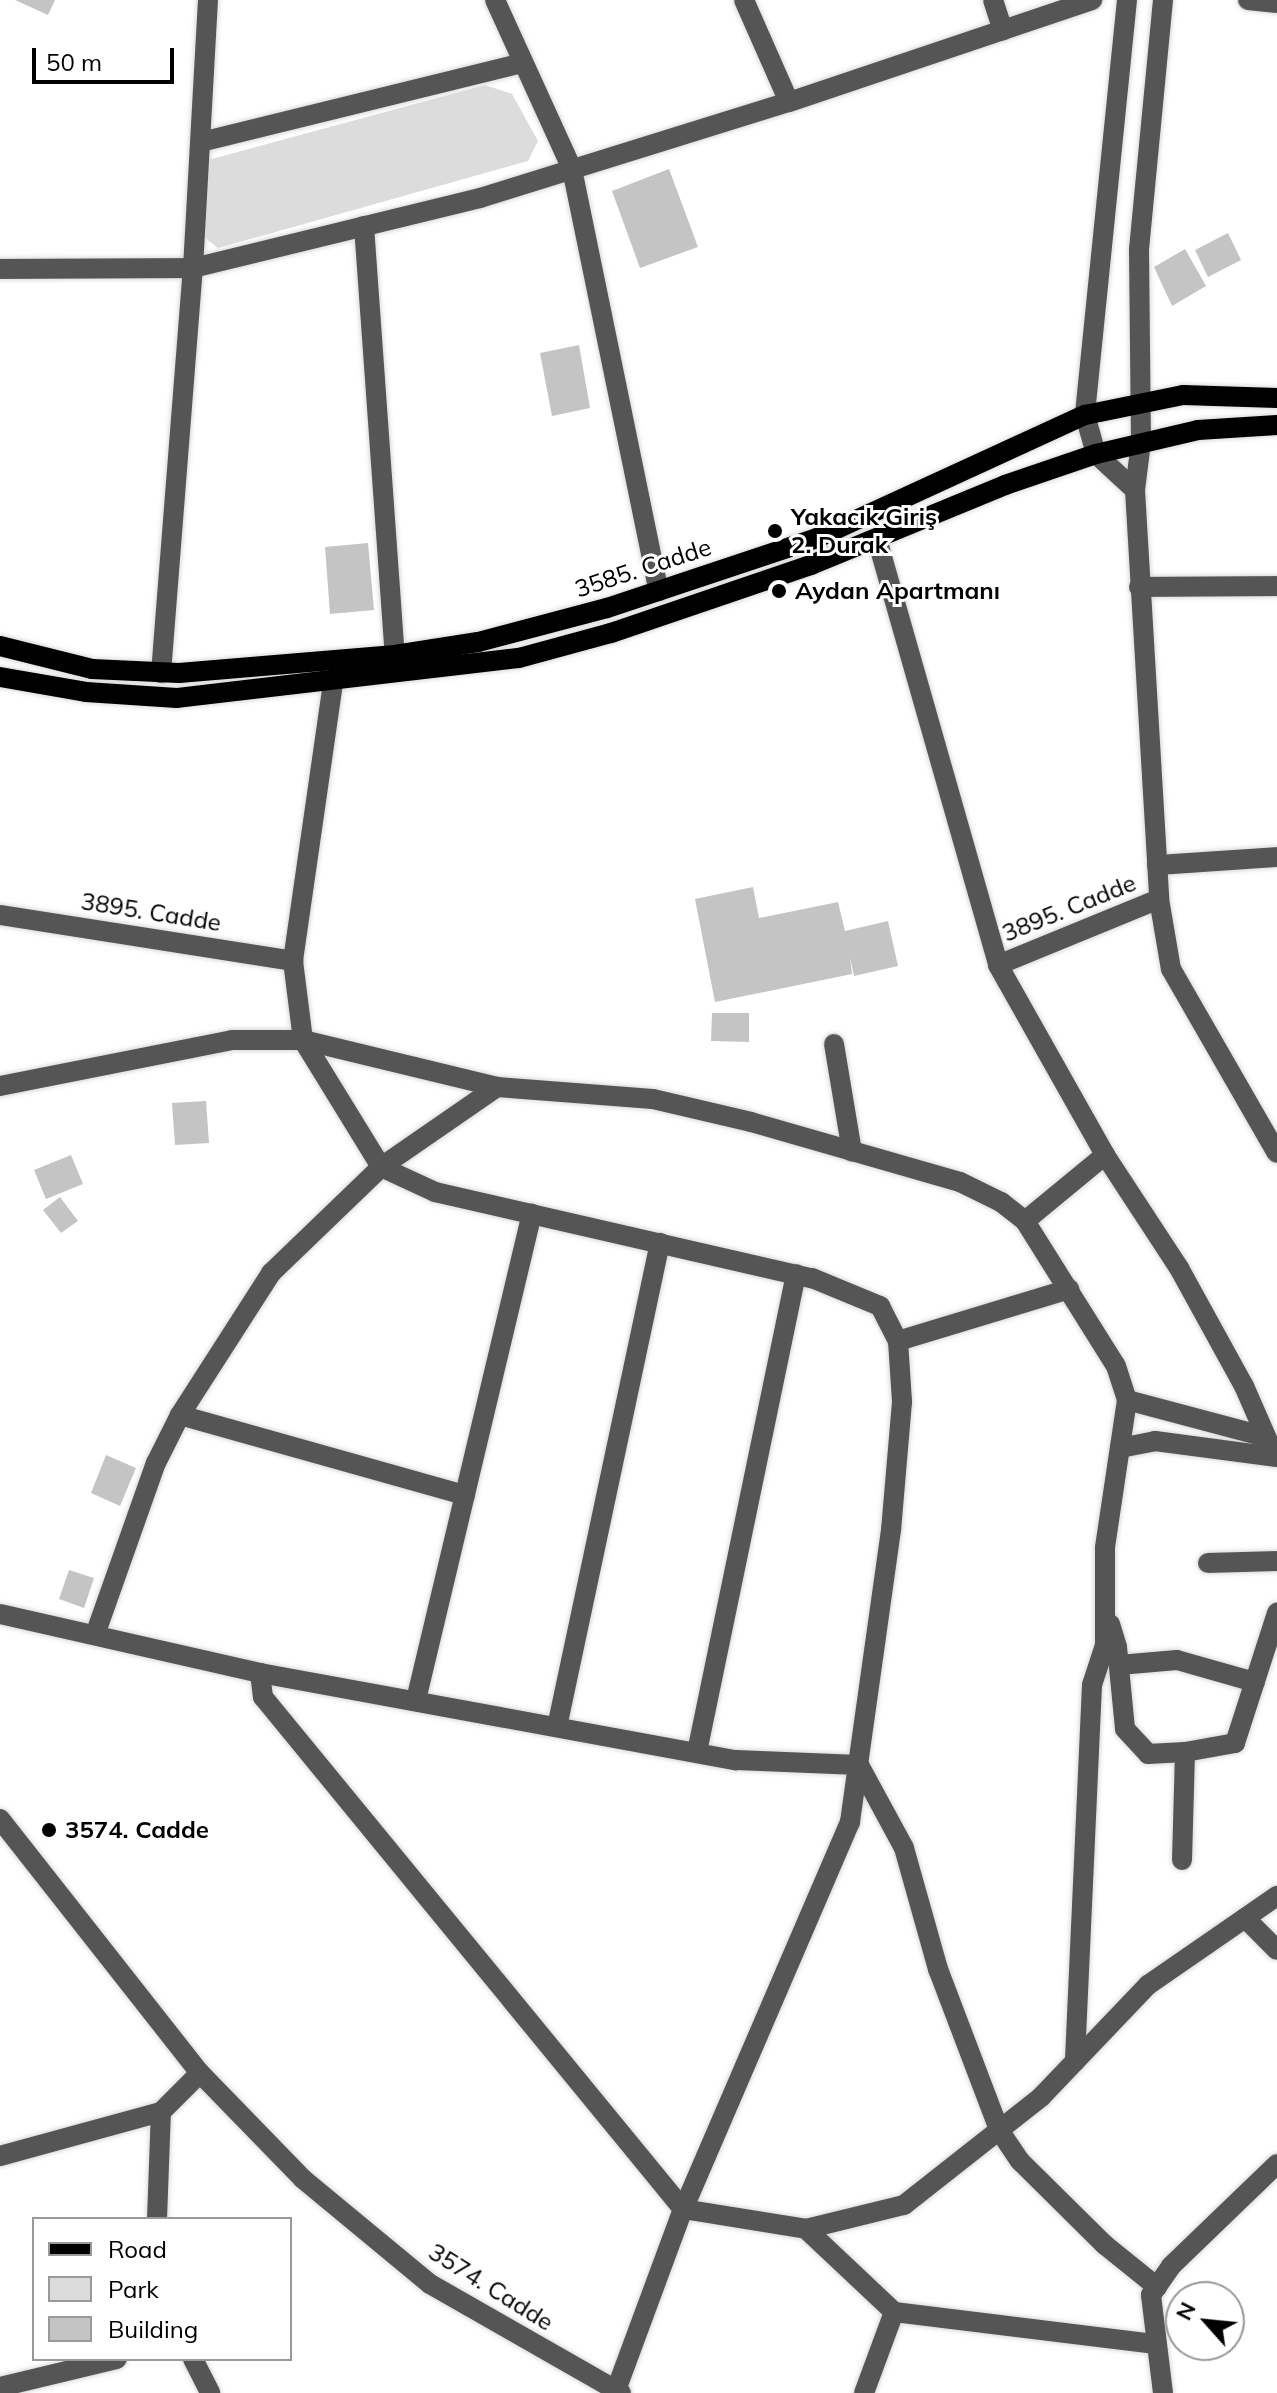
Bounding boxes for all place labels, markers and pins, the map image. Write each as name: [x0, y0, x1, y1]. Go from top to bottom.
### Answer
place label: Yakacık Giriş 2. Durak: [791, 503, 937, 559]
marker: Yakacık Giriş 2. Durak: [766, 522, 784, 540]
place label: Aydan Apartmanı: [795, 577, 1000, 605]
marker: Aydan Apartmanı: [770, 582, 788, 600]
place label: 3574. Cadde: [65, 1816, 209, 1844]
marker: 3574. Cadde: [40, 1821, 58, 1839]

